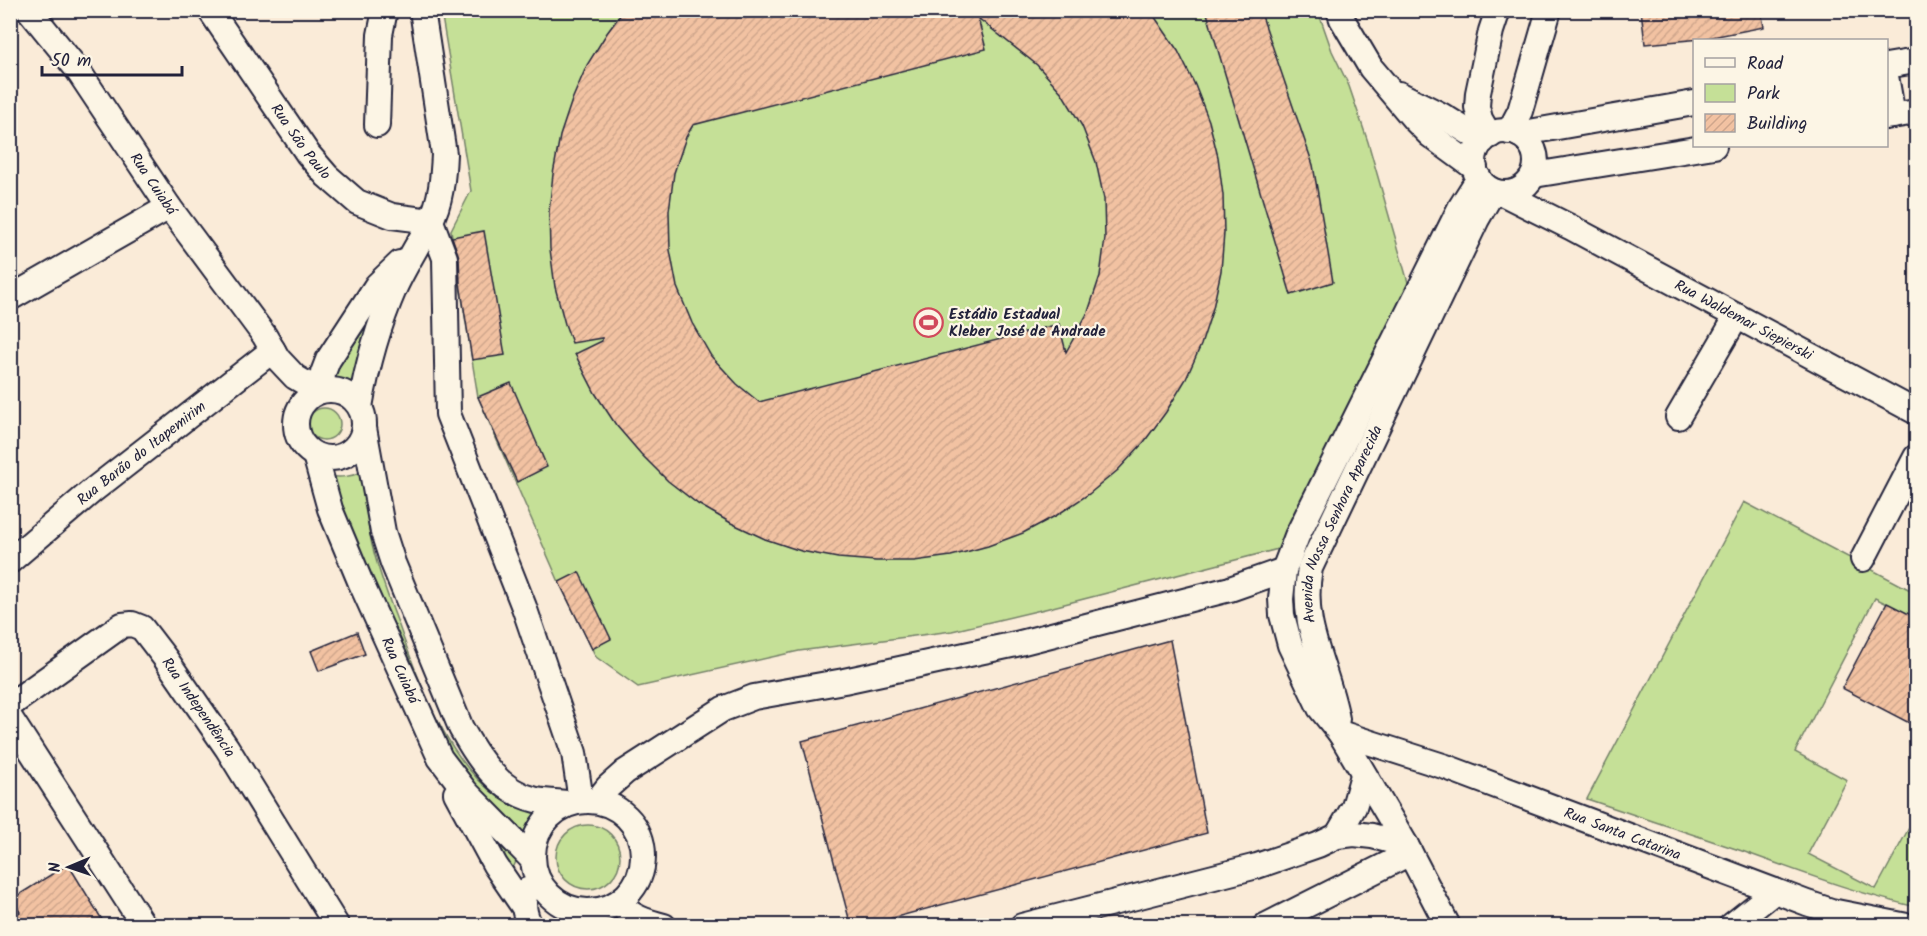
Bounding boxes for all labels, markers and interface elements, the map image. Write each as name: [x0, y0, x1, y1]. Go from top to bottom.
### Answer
scale bar: [42, 39, 182, 77]
legend: [1693, 39, 1888, 147]
text: 50 m: [51, 47, 91, 76]
text: Road: [1747, 50, 1784, 79]
text: Park: [1747, 80, 1780, 109]
street label: Rua São Paulo: [264, 99, 337, 186]
text: Building: [1747, 110, 1807, 139]
street label: Rua Cuiabá: [123, 148, 183, 222]
street label: Rua Waldemar Siepierski: [1670, 274, 1818, 368]
place label: Estádio Estadual Kleber José de Andrade: [949, 303, 1106, 344]
sports icon: Estádio Estadual Kleber José de Andrade: [912, 307, 944, 339]
street label: Rua Barão do Itapemirim: [72, 395, 212, 512]
street label: Avenida Nossa Senhora Aparecida: [1296, 421, 1390, 625]
street label: Rua Cuiabá: [374, 633, 426, 710]
street label: Rua Independência: [155, 653, 241, 763]
street label: Rua Santa Catarina: [1560, 801, 1684, 867]
north arrow: [39, 837, 99, 897]
text: N: [43, 862, 68, 873]

